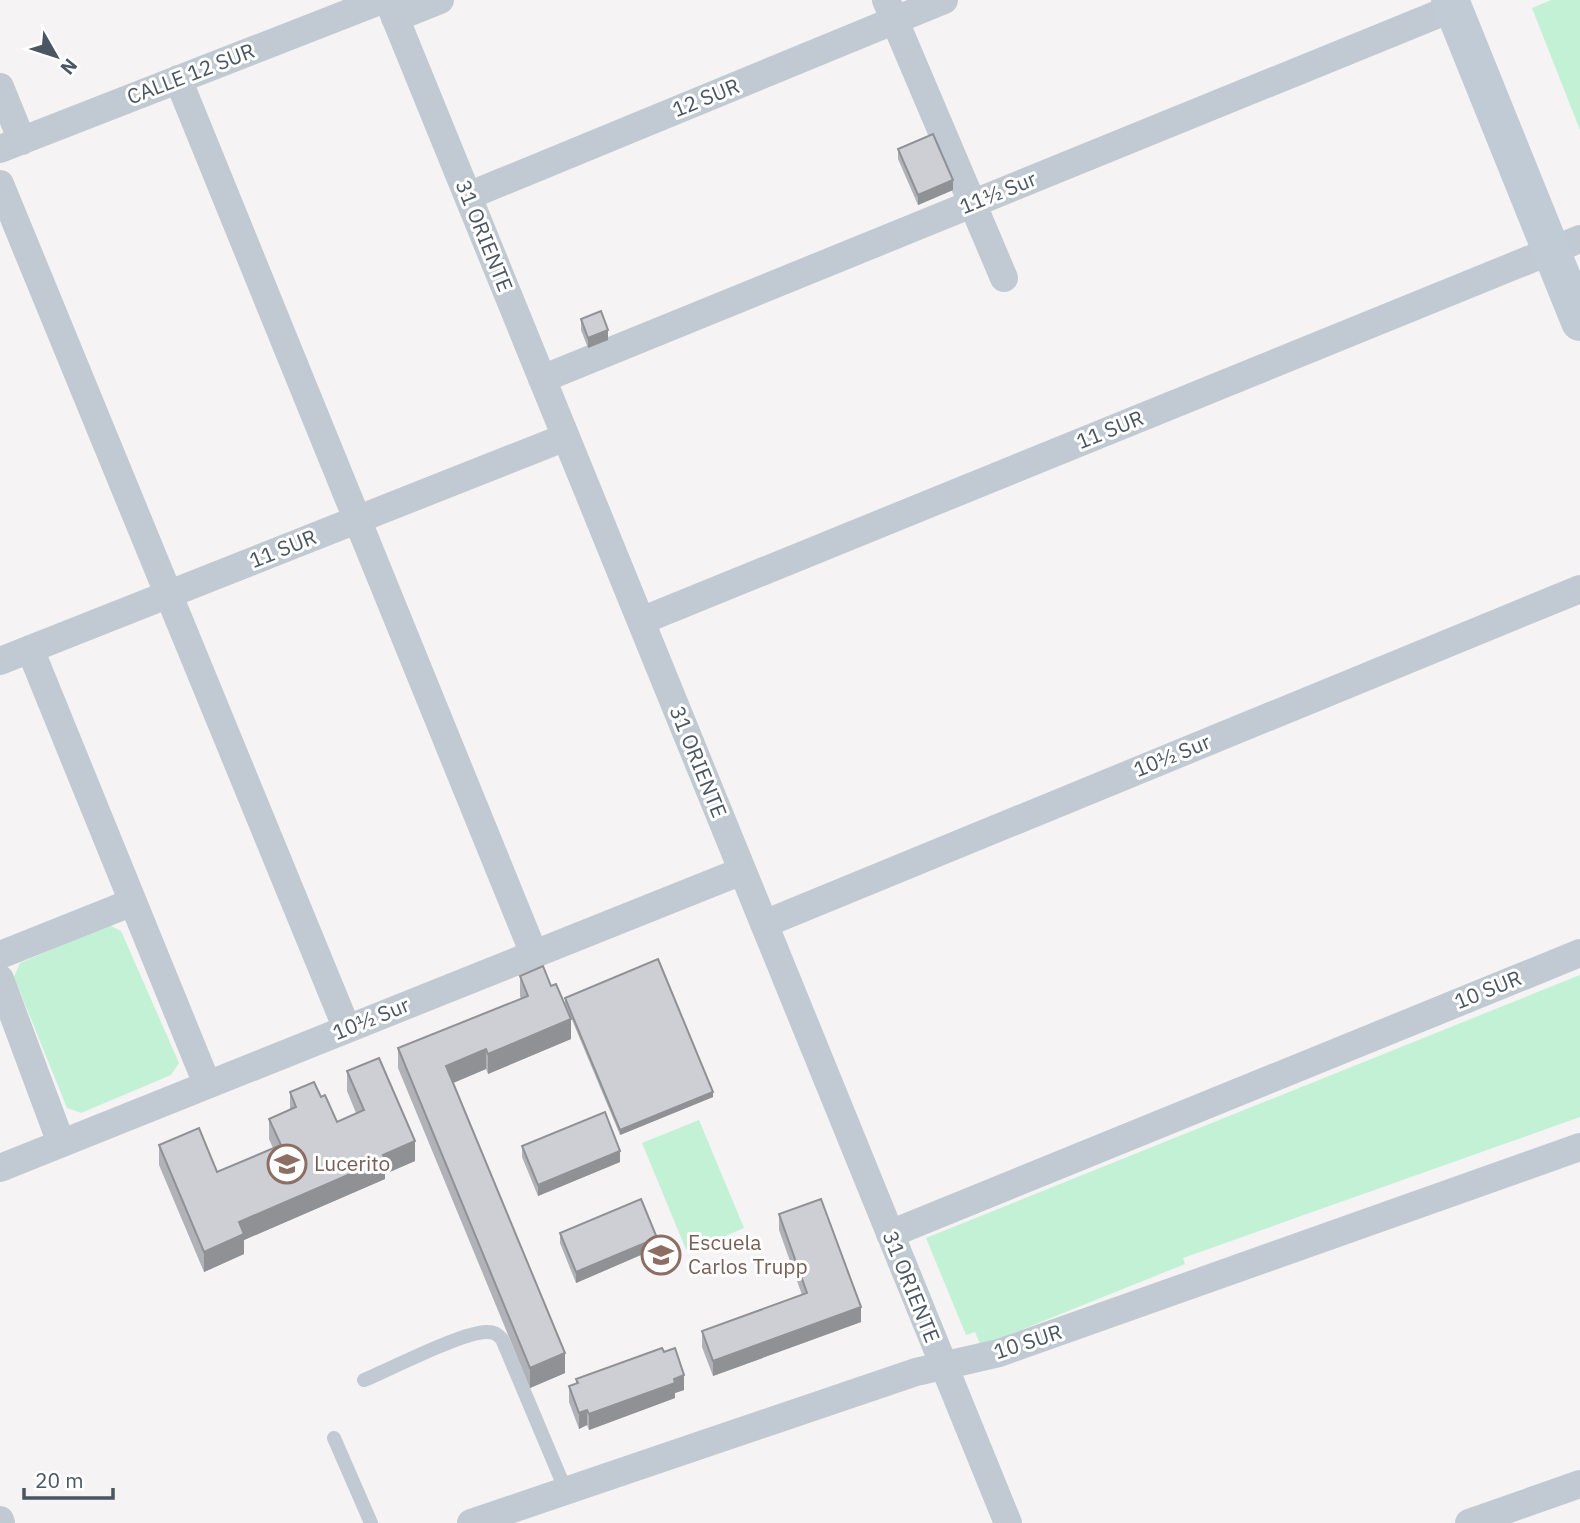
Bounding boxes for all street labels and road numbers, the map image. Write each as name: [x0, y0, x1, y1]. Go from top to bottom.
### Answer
street label: CALLE 12 SUR: [123, 36, 259, 110]
street label: 12 SUR: [668, 71, 743, 123]
street label: 11½ Sur: [955, 164, 1040, 220]
street label: 31 ORIENTE: [450, 176, 520, 296]
street label: 11 SUR: [1072, 403, 1147, 455]
street label: 11 SUR: [245, 522, 320, 574]
street label: 31 ORIENTE: [664, 702, 734, 822]
street label: 10½ Sur: [1129, 727, 1214, 783]
street label: 10 SUR: [1450, 963, 1525, 1015]
street label: 10½ Sur: [328, 990, 413, 1046]
street label: 31 ORIENTE: [877, 1227, 947, 1347]
street label: 10 SUR: [990, 1317, 1065, 1365]

